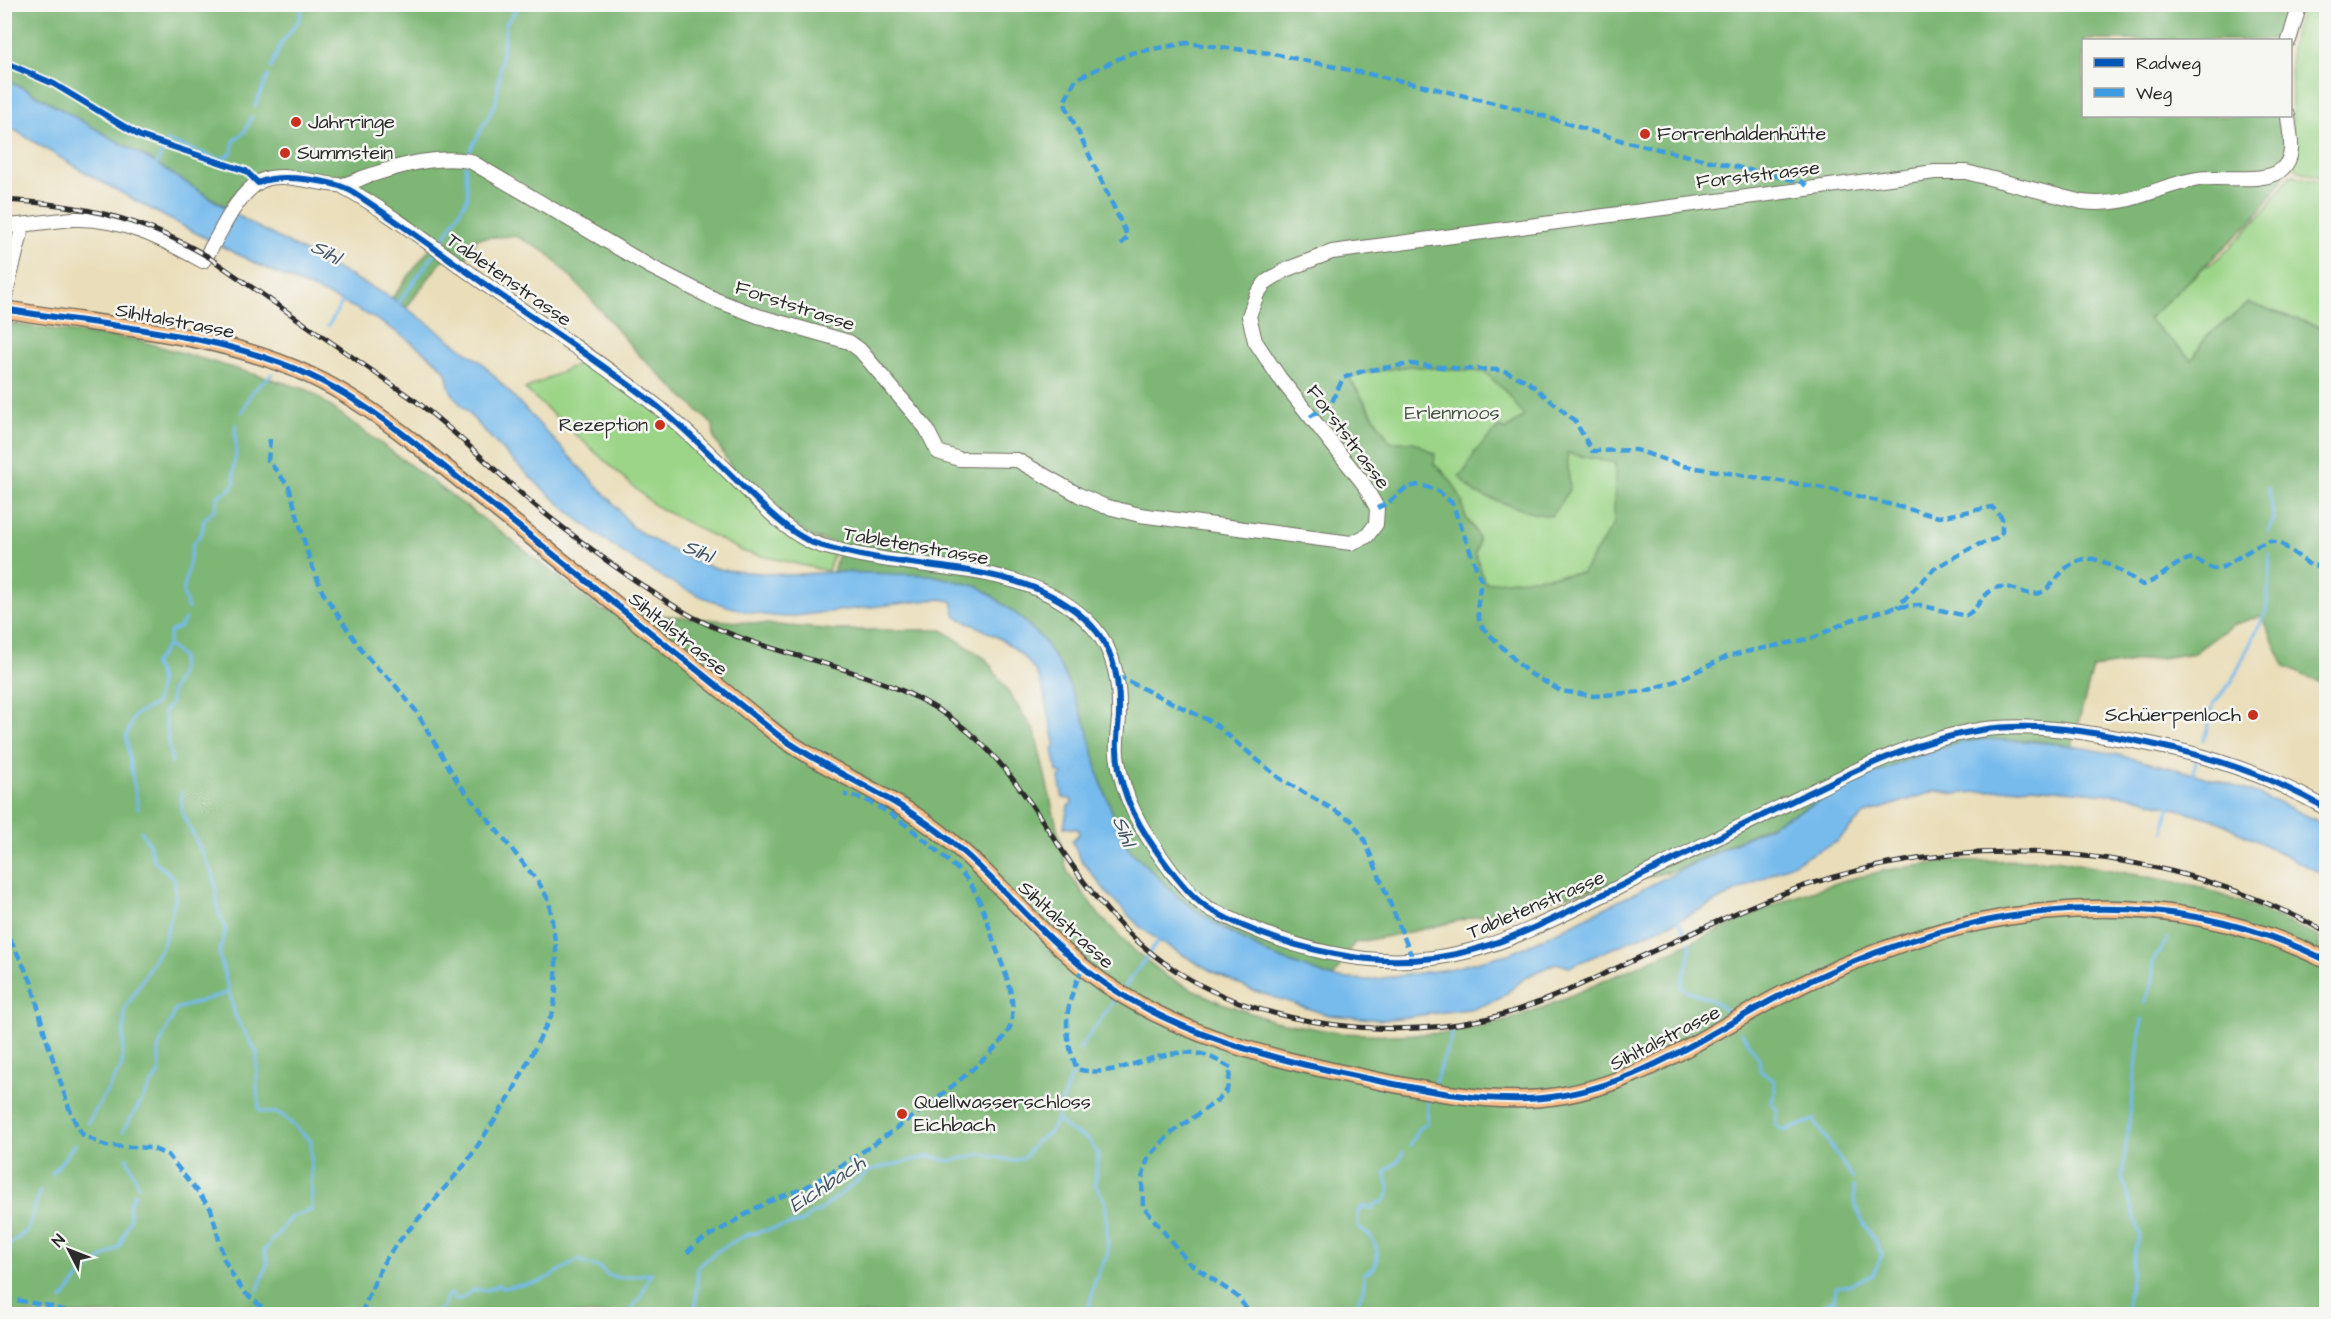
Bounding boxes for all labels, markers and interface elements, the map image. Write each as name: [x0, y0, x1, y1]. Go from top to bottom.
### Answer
legend: [2082, 39, 2292, 117]
text: Radweg: [2136, 51, 2201, 77]
text: Weg: [2136, 81, 2172, 107]
place label: Jahrringe: [308, 108, 395, 137]
marker: Jahrringe: [289, 115, 303, 129]
place label: Forrenhaldenhütte: [1657, 120, 1827, 148]
marker: Forrenhaldenhütte: [1638, 127, 1652, 141]
place label: Summstein: [297, 139, 393, 167]
marker: Summstein: [278, 146, 292, 160]
street label: Forststrasse: [1695, 153, 1822, 196]
street label: Tabletenstrasse: [441, 226, 577, 334]
water label: Sihl: [306, 232, 349, 273]
street label: Forststrasse: [731, 273, 859, 339]
street label: Sihltalstrasse: [113, 296, 237, 346]
street label: Forststrasse: [1299, 379, 1397, 495]
park label: Erlenmoos: [1405, 399, 1499, 427]
place label: Rezeption: [559, 411, 648, 439]
marker: Rezeption: [653, 418, 667, 432]
street label: Tabletenstrasse: [841, 519, 991, 573]
water label: Sihl: [678, 532, 720, 571]
street label: Sihltalstrasse: [622, 585, 734, 683]
place label: Schüerpenloch: [2105, 701, 2241, 729]
marker: Schüerpenloch: [2246, 708, 2260, 722]
water label: Sihl: [1105, 812, 1144, 853]
street label: Tabletenstrasse: [1463, 863, 1609, 947]
street label: Sihltalstrasse: [1012, 874, 1120, 976]
street label: Sihltalstrasse: [1605, 998, 1725, 1078]
place label: Quellwasserschloss Eichbach: [914, 1088, 1091, 1139]
marker: Quellwasserschloss Eichbach: [895, 1107, 909, 1121]
water label: Eichbach: [783, 1148, 872, 1219]
north arrow: [39, 1220, 99, 1280]
text: N: [47, 1230, 70, 1252]

